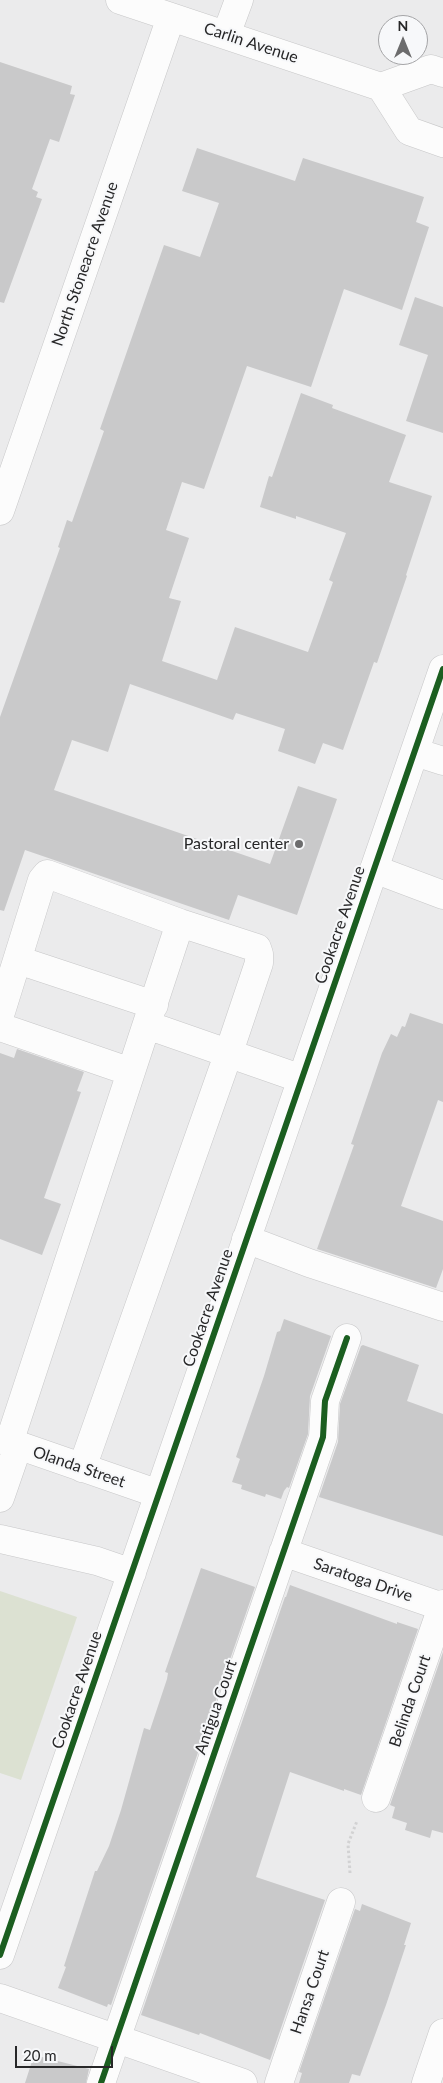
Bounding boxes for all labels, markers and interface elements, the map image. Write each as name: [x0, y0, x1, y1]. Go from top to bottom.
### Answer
north arrow: [378, 15, 428, 65]
text: N: [398, 17, 408, 34]
street label: Carlin Avenue: [201, 19, 301, 67]
street label: North Stoneacre Avenue: [48, 179, 122, 349]
place label: Pastoral center: [184, 834, 289, 854]
marker: Pastoral center: [293, 838, 305, 850]
street label: Cookacre Avenue: [311, 864, 369, 986]
street label: Cookacre Avenue: [179, 1247, 237, 1369]
street label: Olanda Street: [30, 1442, 128, 1492]
street label: Saratoga Drive: [311, 1554, 415, 1606]
street label: Cookacre Avenue: [48, 1629, 106, 1751]
street label: Belinda Court: [385, 1652, 435, 1750]
street label: Antigua Court: [191, 1657, 241, 1757]
street label: Hansa Court: [287, 1947, 333, 2037]
scale bar: [18, 2036, 115, 2068]
text: 20 m: [23, 2046, 57, 2064]

